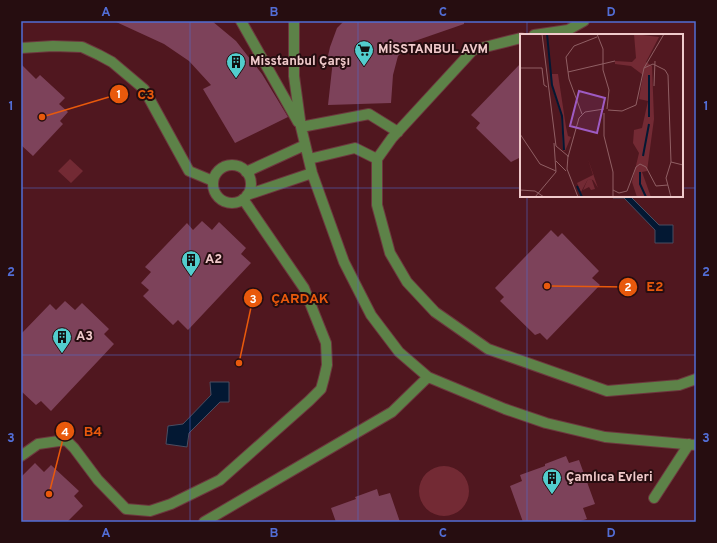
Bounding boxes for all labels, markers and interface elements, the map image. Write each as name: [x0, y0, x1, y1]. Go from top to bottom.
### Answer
text: A: [101, 5, 111, 21]
text: B: [270, 5, 279, 21]
text: C: [439, 5, 447, 21]
text: D: [606, 5, 616, 21]
inset map: [520, 34, 683, 197]
supermarket icon: MİSSTANBUL AVM: [353, 39, 375, 67]
place label: MİSSTANBUL AVM: [378, 41, 488, 58]
building icon: Misstanbul Çarşı: [225, 51, 247, 79]
place label: Misstanbul Çarşı: [250, 54, 350, 70]
callout: C3: [109, 81, 163, 107]
text: 1: [117, 87, 121, 103]
text: C3: [137, 87, 155, 104]
text: 1: [8, 99, 14, 115]
text: 1: [703, 99, 709, 115]
building icon: A2: [180, 249, 202, 277]
place label: A2: [205, 252, 222, 268]
text: 2: [7, 265, 15, 281]
text: 2: [702, 265, 710, 281]
callout: E2: [618, 274, 671, 300]
text: E2: [646, 279, 664, 296]
text: 2: [624, 280, 632, 296]
callout: ÇARDAK: [243, 285, 336, 311]
text: ÇARDAK: [271, 291, 329, 308]
text: 3: [249, 292, 257, 308]
building icon: A3: [51, 326, 73, 354]
place label: A3: [76, 329, 93, 345]
callout: B4: [55, 418, 110, 444]
text: B4: [84, 424, 102, 441]
text: 4: [61, 425, 69, 441]
text: 3: [7, 431, 15, 447]
text: 3: [702, 431, 710, 447]
building icon: Çamlıca Evleri: [541, 467, 563, 495]
place label: Çamlıca Evleri: [566, 470, 653, 486]
text: A: [101, 526, 111, 542]
text: B: [270, 526, 279, 542]
text: C: [439, 526, 447, 542]
text: D: [606, 526, 616, 542]

